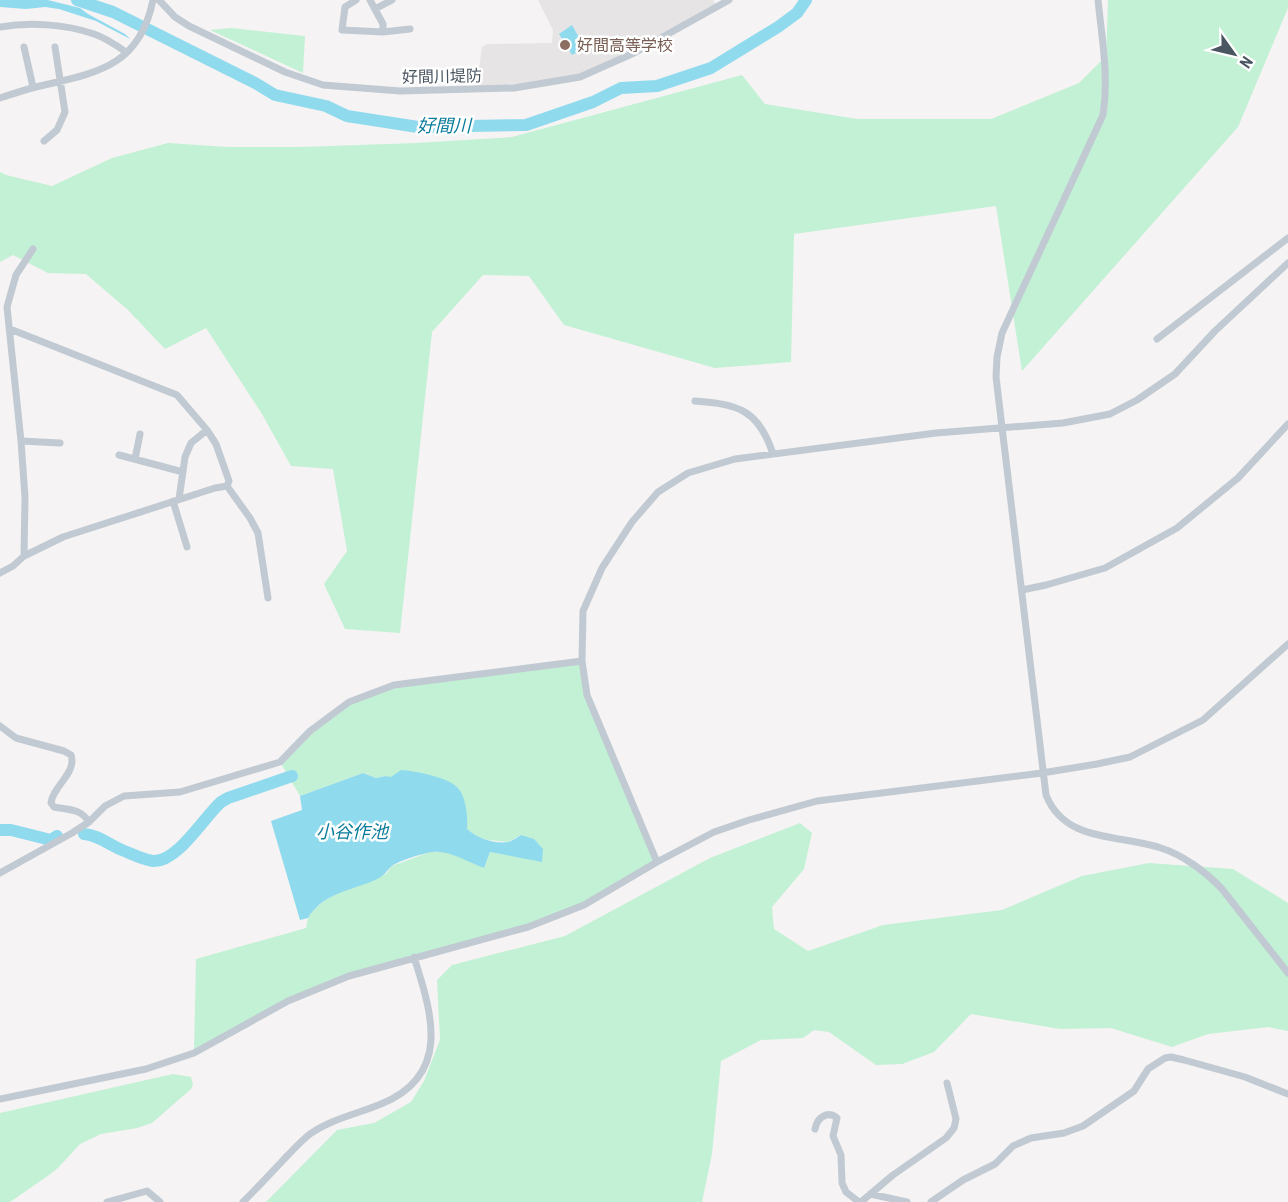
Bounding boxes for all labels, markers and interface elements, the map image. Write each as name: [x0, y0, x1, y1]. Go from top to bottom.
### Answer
north arrow: [1204, 24, 1264, 84]
place label: 好間高等学校: [577, 36, 673, 55]
marker: 好間高等学校: [558, 38, 572, 52]
text: N: [1235, 53, 1257, 71]
street label: 好間川堤防: [402, 66, 482, 87]
water label: 好間川: [417, 115, 473, 136]
water label: 小谷作池: [316, 821, 390, 842]

